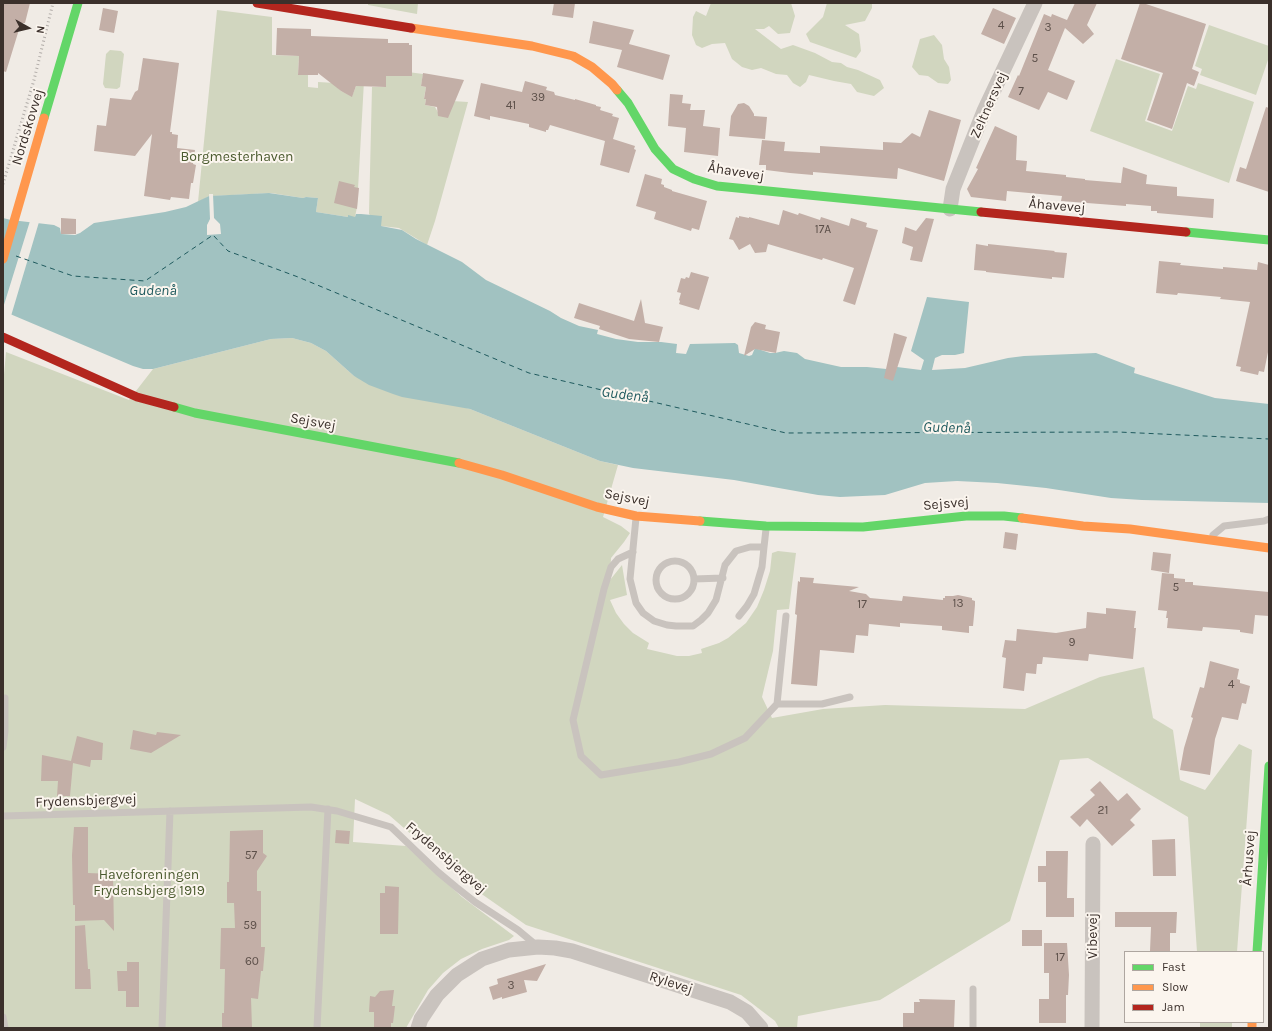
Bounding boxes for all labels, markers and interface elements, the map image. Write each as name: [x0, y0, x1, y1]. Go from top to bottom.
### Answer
north arrow: [8, 8, 48, 48]
house number: 4: [998, 19, 1004, 33]
house number: 3: [1044, 21, 1052, 35]
text: N: [33, 25, 47, 35]
house number: 5: [1032, 52, 1038, 66]
street label: Zeltnersvej: [967, 69, 1011, 141]
house number: 7: [1018, 85, 1024, 99]
street label: Nordskovvej: [8, 87, 48, 167]
house number: 39: [531, 91, 545, 105]
house number: 41: [506, 99, 516, 113]
park label: Borgmesterhaven: [180, 149, 294, 165]
street label: Åhavevej: [707, 159, 765, 185]
street label: Åhavevej: [1028, 195, 1086, 217]
house number: 17A: [815, 223, 831, 237]
water label: Gudenå: [129, 282, 177, 300]
water label: Gudenå: [600, 383, 650, 407]
street label: Sejsvej: [289, 410, 337, 434]
water label: Gudenå: [923, 418, 971, 438]
street label: Sejsvej: [603, 485, 651, 511]
street label: Sejsvej: [922, 494, 970, 514]
house number: 5: [1173, 581, 1179, 595]
house number: 13: [952, 597, 964, 611]
house number: 17: [857, 598, 867, 612]
house number: 9: [1069, 636, 1075, 650]
house number: 4: [1228, 678, 1234, 692]
street label: Frydensbjergvej: [35, 791, 137, 811]
house number: 21: [1098, 804, 1108, 818]
street label: Frydensbjergvej: [402, 818, 490, 898]
street label: Århusvej: [1239, 829, 1259, 887]
house number: 57: [245, 849, 257, 863]
park label: Haveforeningen Frydensbjerg 1919: [93, 867, 205, 900]
street label: Vibevej: [1085, 913, 1101, 959]
house number: 59: [243, 919, 257, 933]
house number: 17: [1055, 951, 1065, 965]
legend: [1124, 951, 1264, 1023]
house number: 60: [245, 955, 259, 969]
text: Fast: [1162, 960, 1185, 974]
street label: Rylevej: [647, 968, 695, 998]
house number: 3: [507, 979, 515, 993]
text: Slow: [1162, 980, 1188, 994]
text: Jam: [1162, 1000, 1185, 1014]

